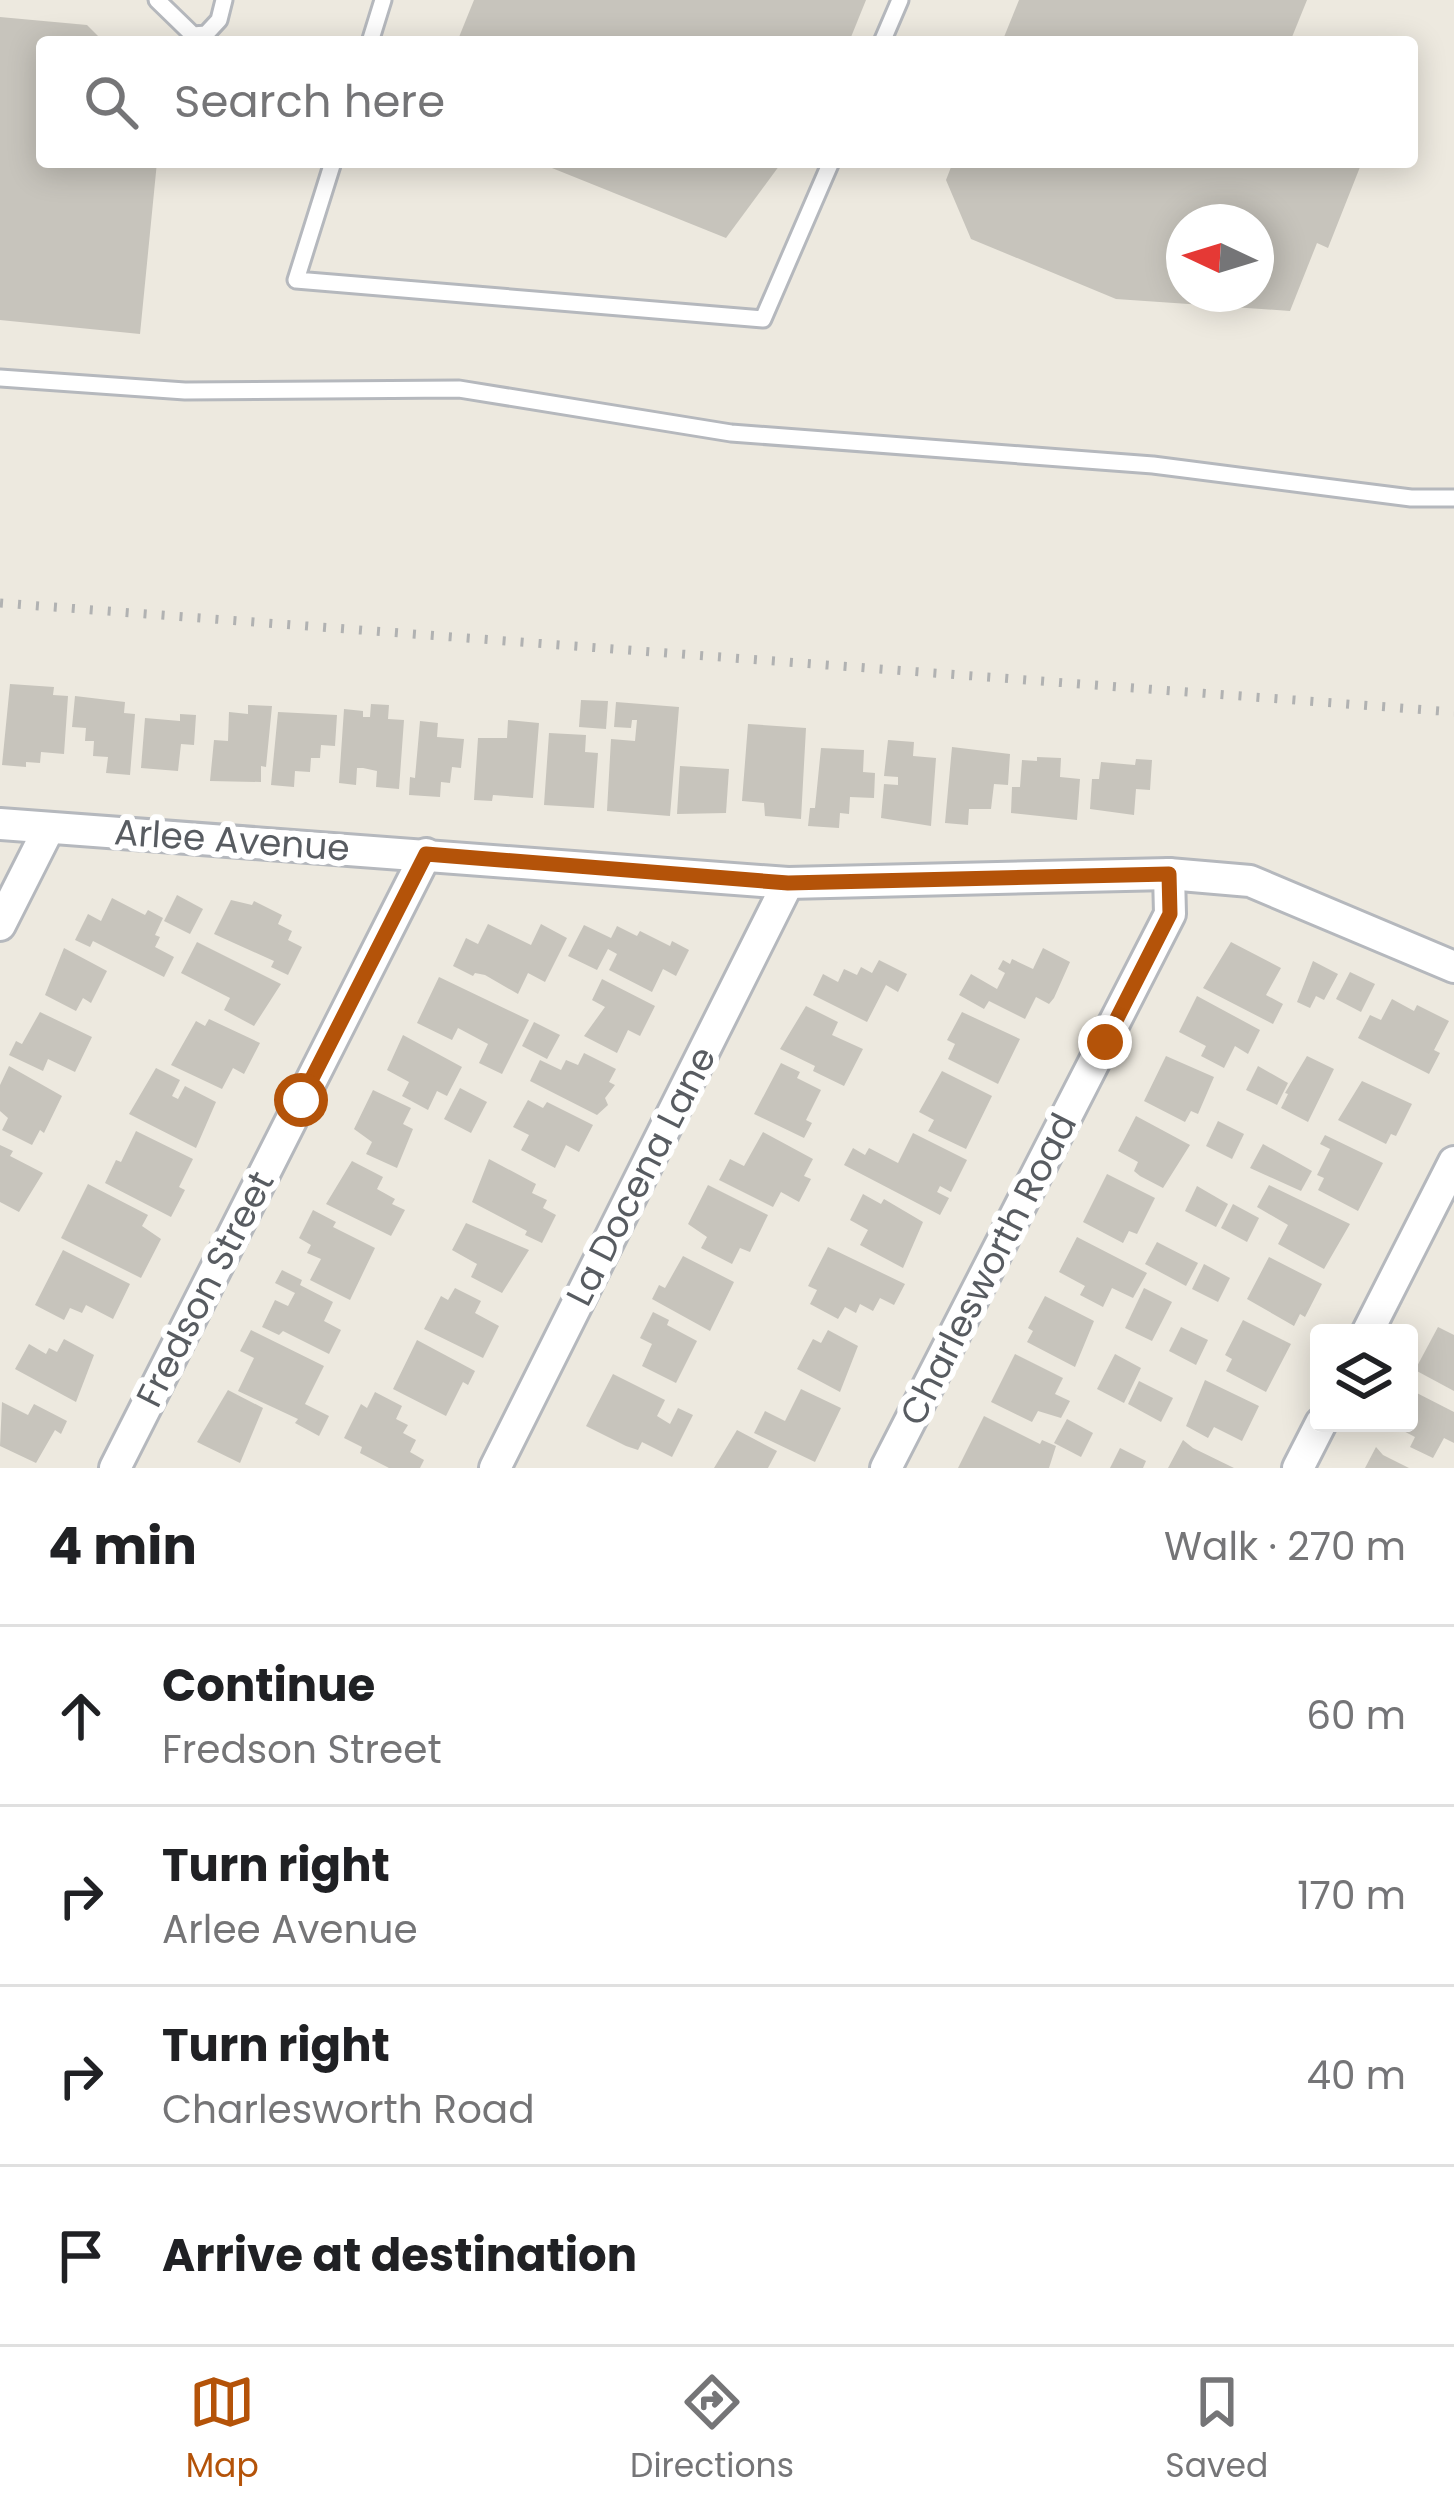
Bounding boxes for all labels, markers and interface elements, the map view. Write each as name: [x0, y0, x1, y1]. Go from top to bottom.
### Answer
search box: [36, 36, 1418, 168]
icon: search: [78, 69, 144, 135]
text: Search here: [174, 70, 445, 133]
north arrow: [1166, 204, 1274, 312]
street label: Arlee Avenue: [113, 806, 351, 874]
route end: [1078, 1015, 1132, 1069]
street label: La Docena Lane: [554, 1038, 728, 1314]
route start: [274, 1073, 328, 1127]
street label: Charlesworth Road: [887, 1104, 1089, 1434]
street label: Fredson Street: [124, 1162, 286, 1416]
map controls: [1310, 1324, 1418, 1432]
button: layers: [1310, 1324, 1418, 1432]
text: 4 min: [48, 1510, 197, 1582]
text: Walk · 270 m: [1164, 1519, 1406, 1574]
text: Continue: [162, 1654, 375, 1717]
icon: ahead: [48, 1683, 114, 1749]
text: 60 m: [1306, 1688, 1406, 1743]
text: Fredson Street: [162, 1722, 442, 1777]
text: Turn right: [162, 1834, 390, 1897]
icon: right: [48, 1863, 114, 1929]
text: 170 m: [1297, 1868, 1406, 1923]
text: Arlee Avenue: [162, 1902, 418, 1957]
text: Turn right: [162, 2014, 390, 2077]
icon: right: [48, 2043, 114, 2109]
text: 40 m: [1306, 2048, 1406, 2103]
text: Charlesworth Road: [162, 2082, 535, 2137]
icon: arrive: [48, 2223, 114, 2289]
text: Arrive at destination: [162, 2224, 637, 2287]
tab: Map: [186, 2369, 259, 2491]
tab: Directions: [630, 2369, 794, 2491]
tab: Saved: [1165, 2369, 1268, 2491]

